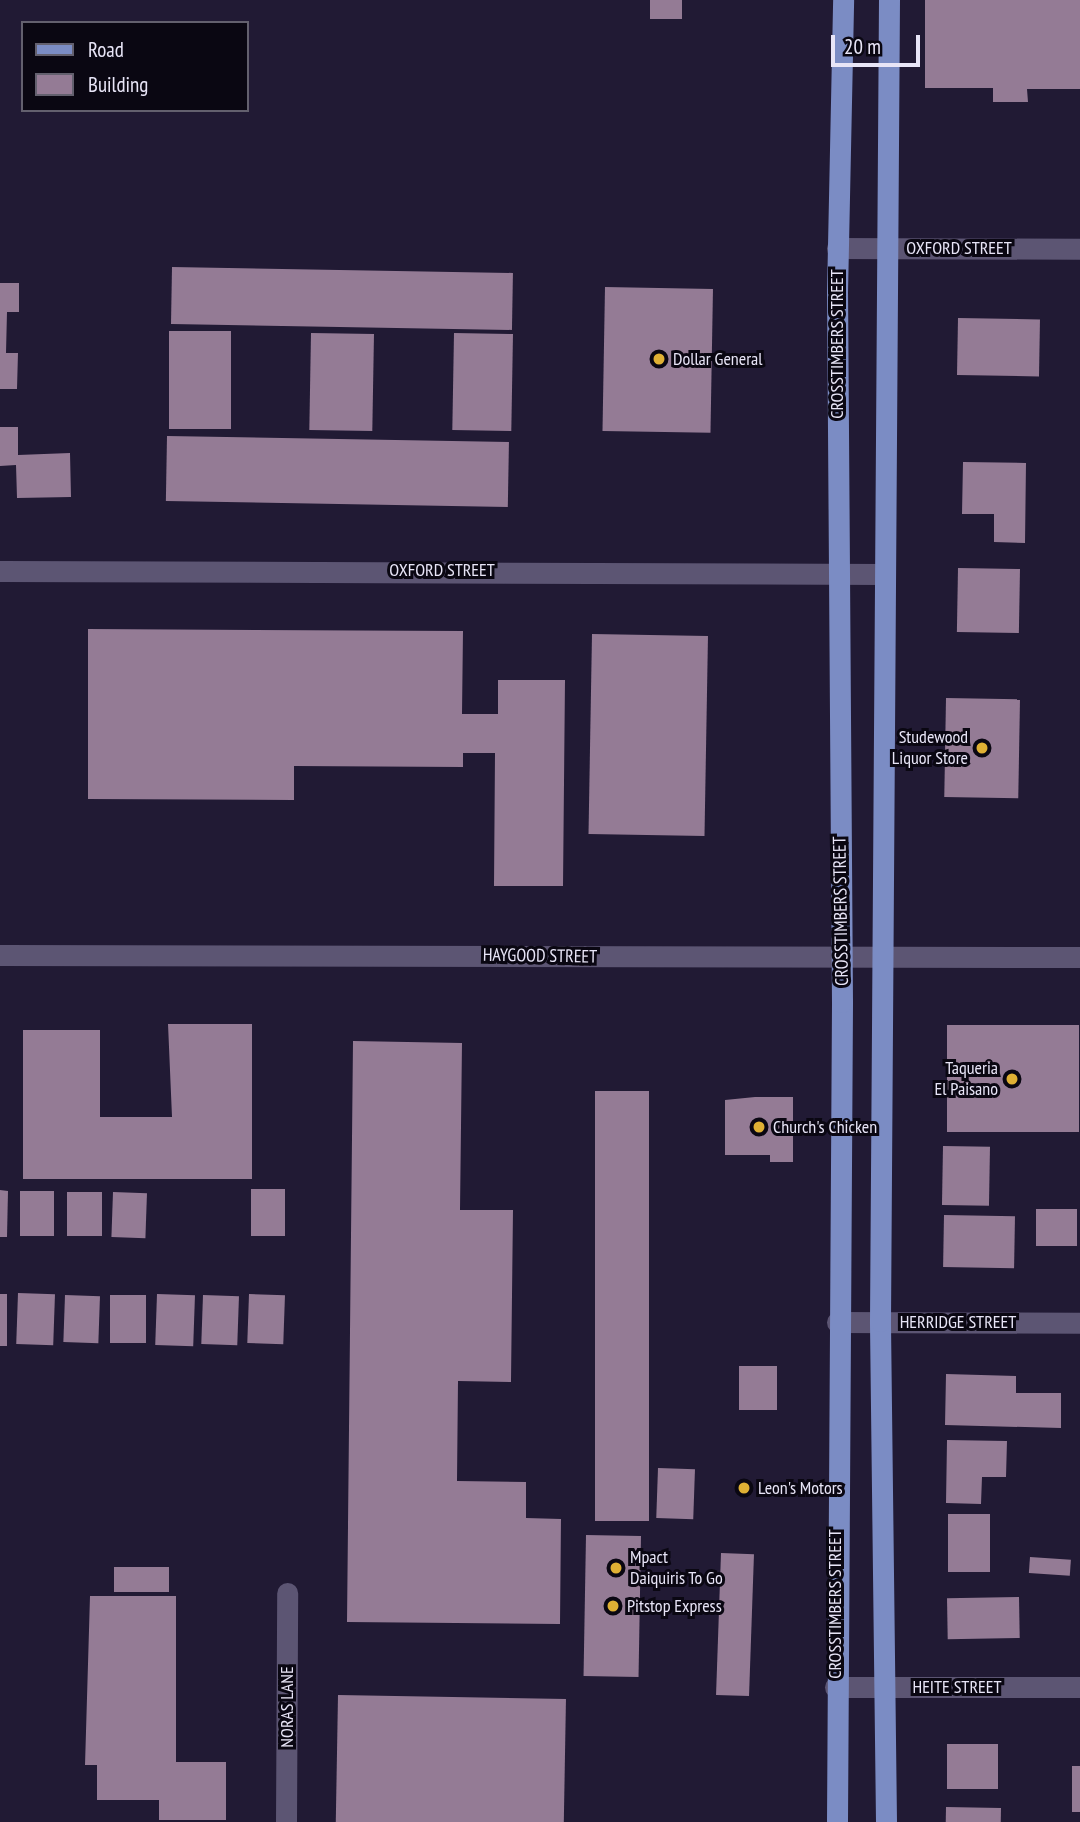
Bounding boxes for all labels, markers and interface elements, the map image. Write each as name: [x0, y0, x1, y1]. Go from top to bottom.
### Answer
legend: [21, 21, 248, 112]
scale bar: [835, 21, 924, 65]
text: 20 m: [844, 33, 881, 60]
text: Road: [88, 36, 124, 63]
text: Building: [88, 71, 148, 98]
street label: OXFORD STREET: [906, 237, 1012, 259]
street label: CROSSTIMBERS STREET: [826, 269, 848, 419]
place label: Dollar General: [673, 348, 763, 370]
marker: Dollar General: [651, 351, 667, 367]
street label: OXFORD STREET: [389, 559, 495, 581]
place label: Studewood Liquor Store: [892, 727, 968, 770]
marker: Studewood Liquor Store: [974, 740, 990, 756]
street label: CROSSTIMBERS STREET: [829, 836, 853, 986]
street label: HAYGOOD STREET: [483, 944, 597, 968]
place label: Taqueria El Paisano: [935, 1058, 998, 1100]
marker: Taqueria El Paisano: [1004, 1071, 1020, 1087]
place label: Church's Chicken: [773, 1116, 877, 1138]
marker: Church's Chicken: [751, 1119, 767, 1135]
street label: HERRIDGE STREET: [900, 1311, 1016, 1333]
place label: Leon's Motors: [758, 1477, 843, 1499]
marker: Leon's Motors: [736, 1480, 752, 1496]
street label: CROSSTIMBERS STREET: [824, 1529, 846, 1679]
place label: Mpact Daiquiris To Go: [630, 1547, 723, 1590]
marker: Mpact Daiquiris To Go: [608, 1560, 624, 1576]
place label: Pitstop Express: [627, 1595, 722, 1617]
marker: Pitstop Express: [605, 1598, 621, 1614]
street label: NORAS LANE: [276, 1666, 298, 1748]
street label: HEITE STREET: [912, 1676, 1002, 1698]

